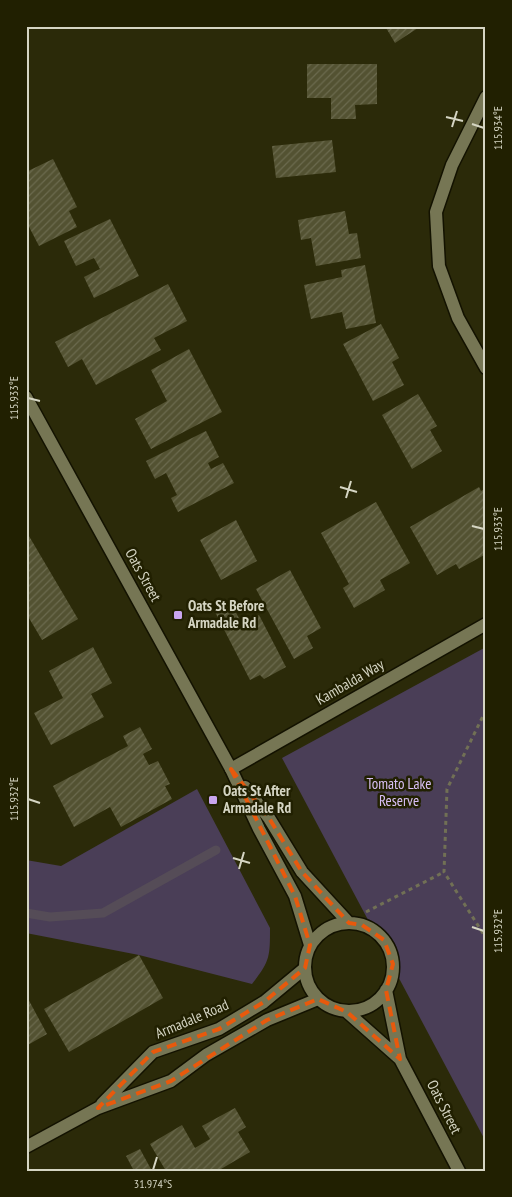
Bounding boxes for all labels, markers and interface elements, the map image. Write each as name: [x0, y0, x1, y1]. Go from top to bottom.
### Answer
text: 115.934°E: [490, 106, 505, 150]
text: 115.933°E: [6, 376, 21, 420]
text: 115.933°E: [490, 507, 505, 551]
street label: Oats Street: [121, 545, 166, 605]
place label: Oats St Before Armadale Rd: [187, 596, 264, 632]
marker: Oats St Before Armadale Rd: [172, 609, 184, 621]
street label: Kambalda Way: [312, 654, 388, 709]
park label: Tomato Lake Reserve: [367, 774, 431, 810]
text: 115.932°E: [6, 777, 21, 821]
place label: Oats St After Armadale Rd: [222, 781, 292, 817]
marker: Oats St After Armadale Rd: [207, 794, 219, 806]
text: 115.932°E: [490, 909, 505, 953]
street label: Armadale Road: [152, 995, 231, 1043]
street label: Oats Street: [423, 1077, 466, 1137]
text: 31.974°S: [134, 1176, 172, 1191]

